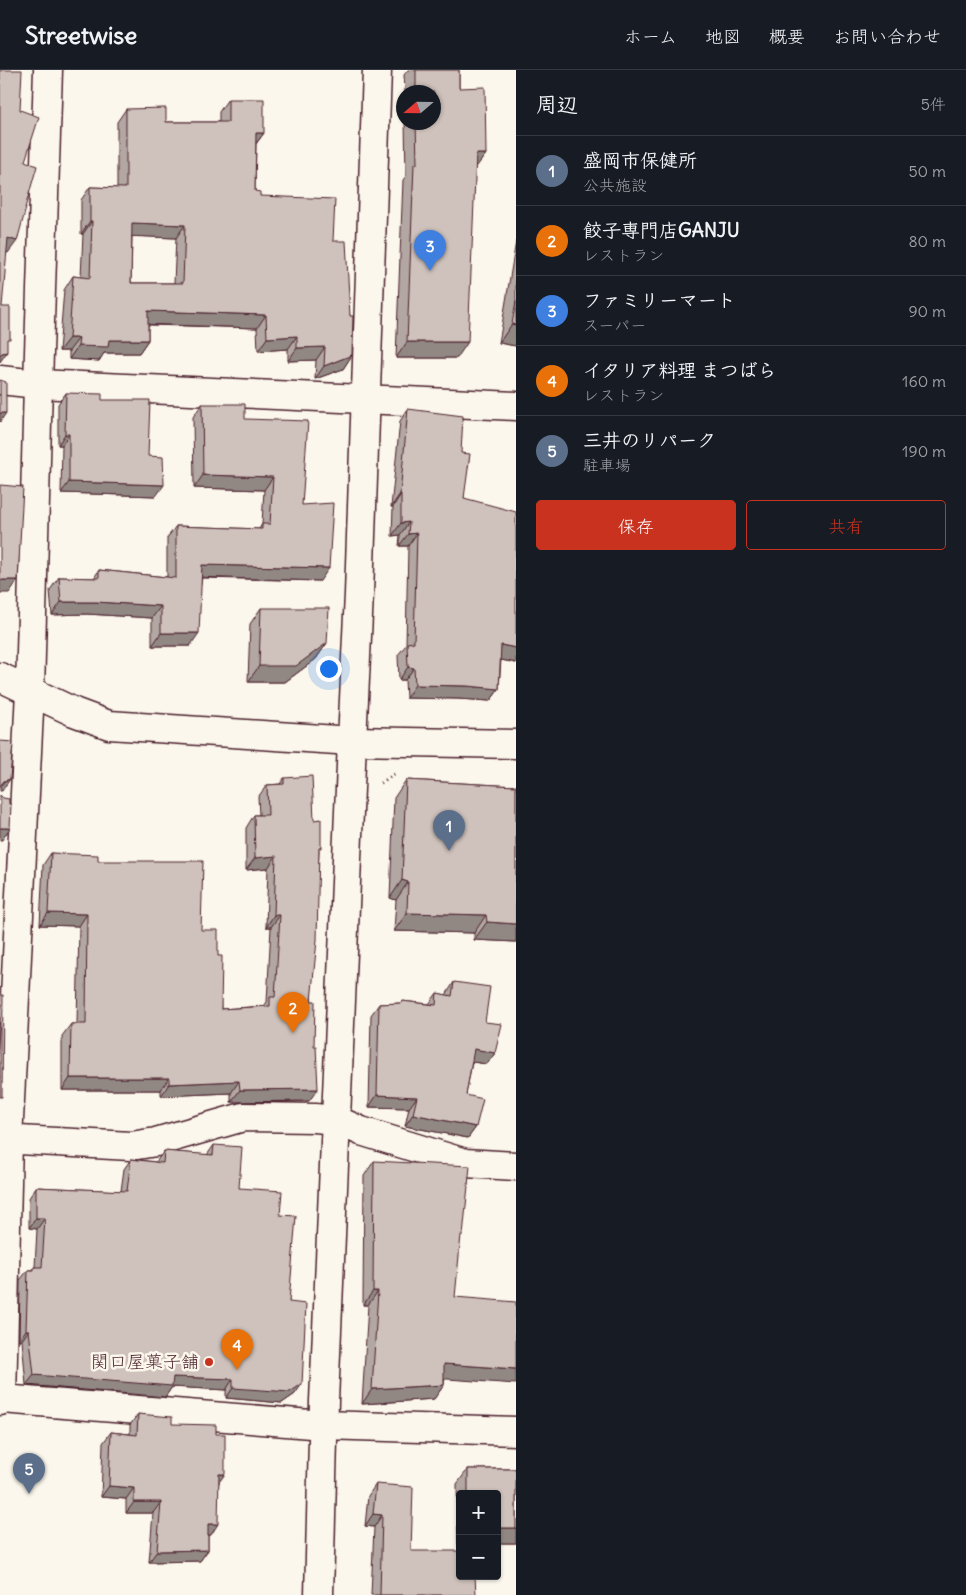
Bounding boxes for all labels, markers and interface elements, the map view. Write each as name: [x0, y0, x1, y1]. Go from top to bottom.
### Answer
text: Streetwise: [25, 20, 137, 50]
text: ホーム: [624, 25, 677, 48]
text: 地図: [705, 25, 741, 48]
text: 概要: [769, 25, 805, 48]
text: お問い合わせ: [833, 25, 941, 48]
north arrow: [396, 85, 441, 130]
text: 周辺: [536, 91, 578, 118]
text: 5件: [921, 94, 946, 114]
text: 盛岡市保健所: [583, 148, 697, 172]
text: 1: [549, 161, 555, 181]
text: 50 m: [908, 161, 946, 181]
text: 公共施設: [583, 175, 647, 195]
text: 餃子専門店GANJU: [583, 218, 740, 242]
pin: 3: [414, 230, 446, 271]
text: 2: [548, 231, 556, 251]
text: 80 m: [908, 231, 946, 251]
text: レストラン: [583, 245, 664, 265]
text: ファミリーマート: [583, 288, 736, 312]
text: 3: [547, 301, 557, 321]
text: 90 m: [908, 301, 946, 321]
text: スーパー: [583, 315, 646, 335]
text: イタリア料理 まつばら: [583, 358, 777, 382]
text: 4: [547, 371, 557, 391]
text: 160 m: [902, 371, 946, 391]
text: レストラン: [583, 385, 664, 405]
text: 三井のリパーク: [583, 428, 716, 452]
text: 5: [547, 441, 557, 461]
text: 190 m: [902, 441, 946, 461]
text: 駐車場: [583, 455, 631, 475]
button: 保存: [536, 500, 736, 550]
button: 共有: [746, 500, 946, 550]
your location: [316, 656, 342, 682]
pin: 1: [433, 810, 465, 851]
pin: 2: [277, 992, 309, 1033]
pin: 4: [221, 1329, 253, 1370]
place label: 関口屋菓子舗: [91, 1350, 199, 1373]
marker: 関口屋菓子舗: [203, 1356, 215, 1368]
pin: 5: [13, 1453, 45, 1494]
map controls: [456, 1490, 501, 1580]
button: +: [456, 1490, 501, 1535]
button: −: [456, 1535, 501, 1580]

